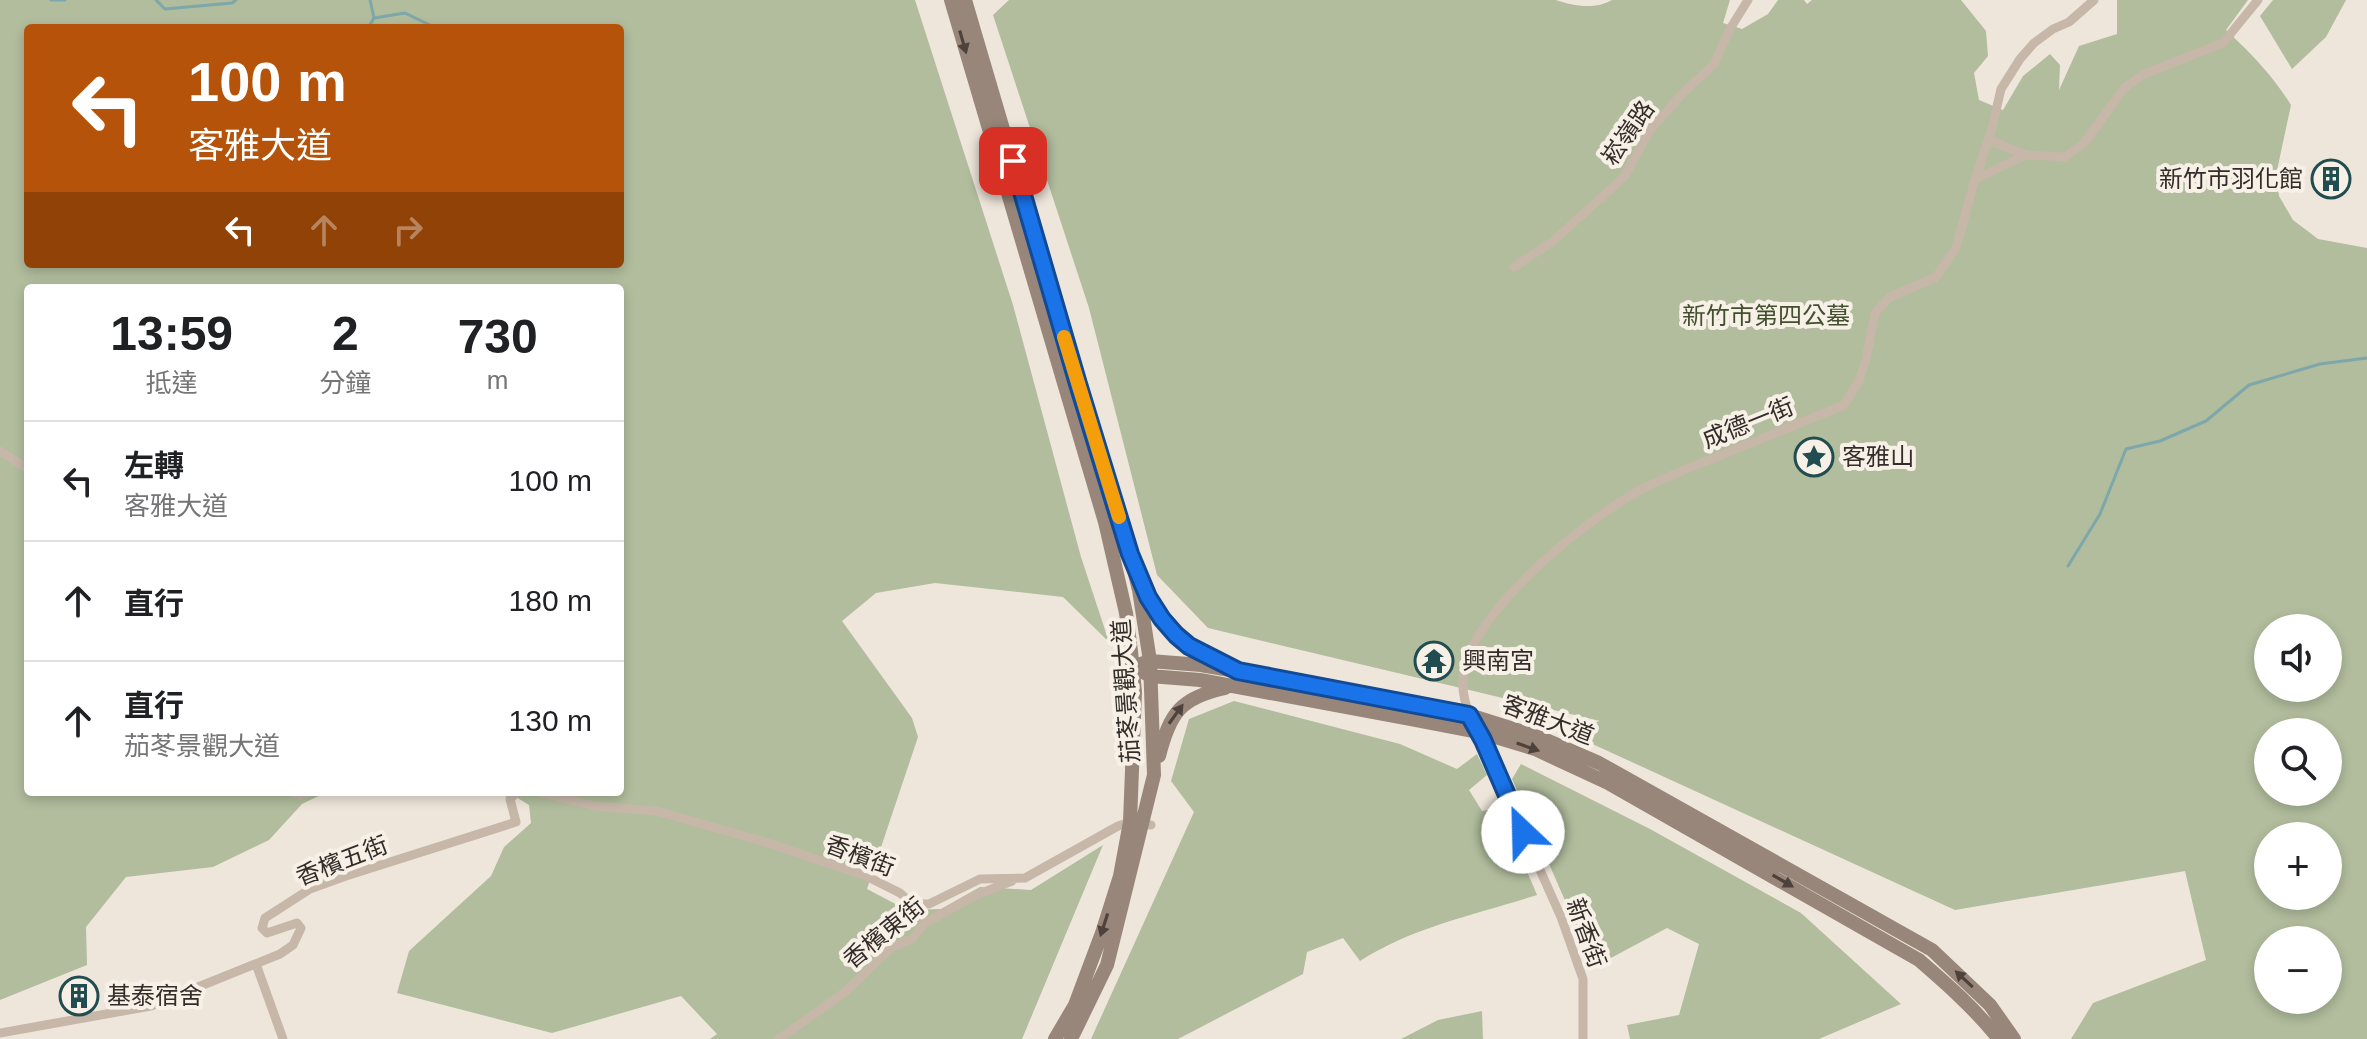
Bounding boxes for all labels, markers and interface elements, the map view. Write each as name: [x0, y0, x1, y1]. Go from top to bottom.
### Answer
one-way arrow: [957, 31, 970, 55]
text: 100 m: [188, 50, 347, 113]
icon: left: [56, 56, 160, 160]
street label: 崧嶺路: [1596, 95, 1659, 170]
text: 客雅大道: [188, 125, 332, 166]
pin: [979, 127, 1047, 195]
icon: arrive: [991, 139, 1035, 183]
building icon: 新竹市羽化館: [2310, 158, 2352, 200]
place label: 新竹市羽化館: [2159, 165, 2303, 192]
icon: left: [218, 208, 262, 252]
icon: ahead: [302, 208, 346, 252]
icon: right: [386, 208, 430, 252]
park label: 新竹市第四公墓: [1682, 302, 1850, 329]
text: 13:59: [110, 307, 233, 360]
text: 2: [332, 307, 359, 360]
text: 730: [458, 310, 538, 363]
text: m: [487, 365, 509, 395]
text: 抵達: [146, 368, 198, 398]
text: 分鐘: [319, 368, 371, 398]
street label: 成德一街: [1698, 392, 1797, 453]
place icon: 客雅山: [1793, 436, 1835, 478]
place label: 客雅山: [1842, 443, 1914, 470]
text: 左轉: [124, 449, 184, 482]
icon: left: [56, 459, 100, 503]
text: 100 m: [509, 464, 592, 497]
text: 客雅大道: [124, 491, 228, 521]
icon: ahead: [56, 579, 100, 623]
text: 180 m: [509, 584, 592, 617]
text: 直行: [124, 587, 184, 620]
map controls: [2254, 614, 2342, 1014]
button: sound: [2254, 614, 2342, 702]
street label: 茄苳景觀大道: [1107, 618, 1144, 764]
temple icon: 興南宮: [1413, 640, 1455, 682]
place label: 興南宮: [1462, 647, 1534, 674]
text: 直行: [124, 689, 184, 722]
street label: 客雅大道: [1499, 690, 1598, 749]
icon: ahead: [56, 699, 100, 743]
one-way arrow: [1168, 703, 1184, 725]
text: 130 m: [509, 704, 592, 737]
button: search: [2254, 718, 2342, 806]
text: 茄苳景觀大道: [124, 731, 280, 761]
one-way arrow: [1516, 742, 1540, 754]
position arrow: [1481, 790, 1565, 874]
button: +: [2254, 822, 2342, 910]
street label: 香檳街: [822, 830, 899, 881]
street label: 香檳五街: [292, 831, 391, 890]
one-way arrow: [1772, 874, 1794, 888]
street label: 香檳東街: [838, 892, 929, 973]
street label: 新香街: [1561, 894, 1611, 971]
one-way arrow: [1097, 913, 1110, 937]
button: −: [2254, 926, 2342, 1014]
one-way arrow: [1955, 971, 1974, 989]
building icon: 基泰宿舍: [58, 975, 100, 1017]
place label: 基泰宿舍: [107, 982, 203, 1009]

